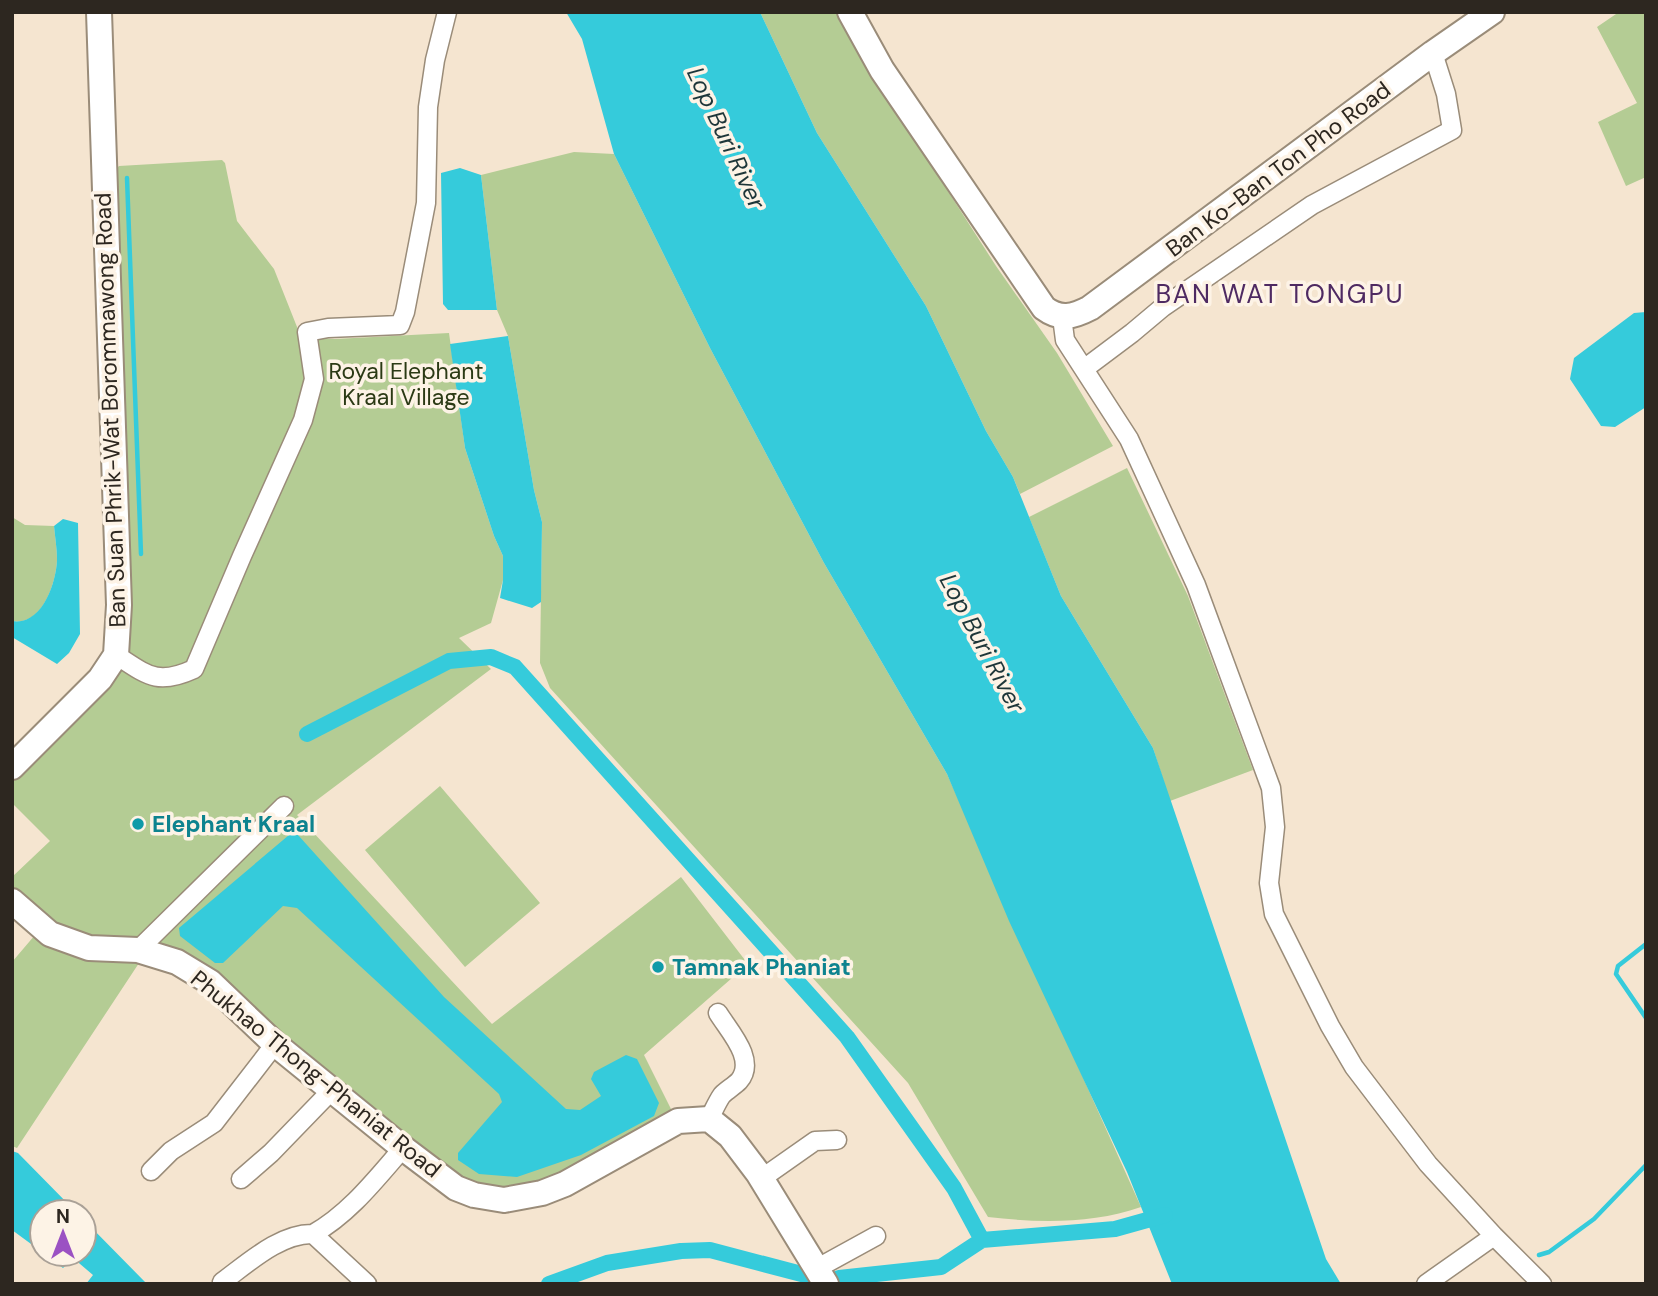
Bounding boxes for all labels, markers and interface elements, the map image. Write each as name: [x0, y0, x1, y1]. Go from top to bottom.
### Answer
water label: Lop Buri River: [680, 62, 773, 215]
street label: Ban Ko-Ban Ton Pho Road: [1160, 75, 1396, 263]
street label: Ban Suan Phrik-Wat Borommawong Road: [87, 192, 133, 628]
district label: BAN WAT TONGPU: [1155, 277, 1405, 311]
park label: Royal Elephant Kraal Village: [328, 356, 484, 412]
water label: Lop Buri River: [933, 568, 1033, 719]
place label: Elephant Kraal: [152, 809, 315, 839]
marker: Elephant Kraal: [130, 816, 146, 832]
place label: Tamnak Phaniat: [672, 952, 851, 982]
marker: Tamnak Phaniat: [650, 959, 666, 975]
street label: Phukhao Thong-Phaniat Road: [185, 964, 447, 1184]
north arrow: [28, 1198, 98, 1268]
text: N: [56, 1204, 70, 1229]

